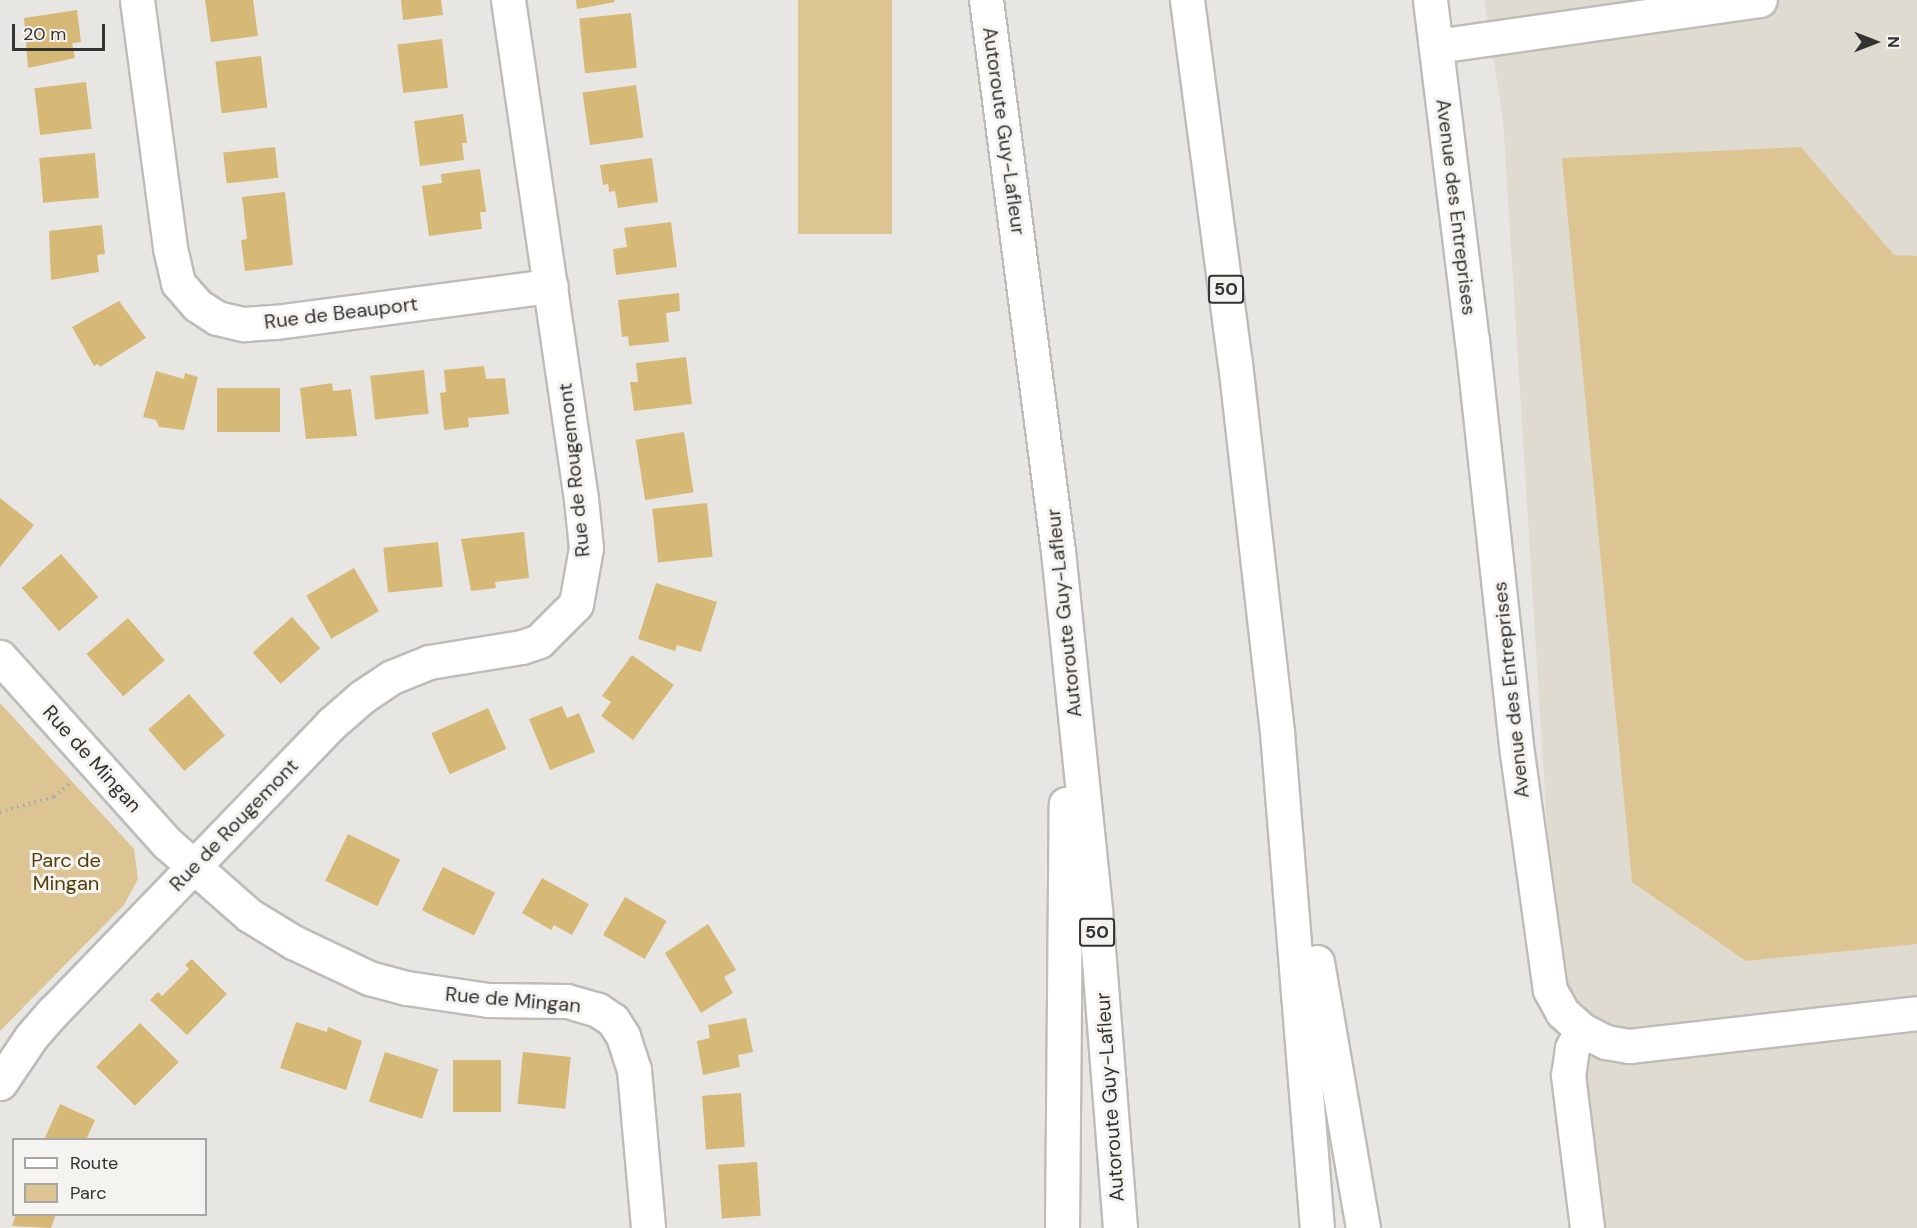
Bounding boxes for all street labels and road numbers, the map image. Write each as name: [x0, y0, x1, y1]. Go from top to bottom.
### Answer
street label: Autoroute Guy-Lafleur: [978, 25, 1030, 237]
street label: Avenue des Entreprises: [1431, 97, 1481, 317]
road number: 50: [1208, 274, 1244, 304]
street label: Rue de Beauport: [263, 292, 419, 334]
street label: Rue de Rougemont: [553, 382, 595, 558]
street label: Autoroute Guy-Lafleur: [1041, 507, 1087, 719]
street label: Avenue des Entreprises: [1488, 580, 1534, 800]
street label: Rue de Mingan: [38, 700, 146, 818]
street label: Rue de Rougemont: [165, 754, 303, 896]
road number: 50: [1079, 917, 1115, 947]
street label: Rue de Mingan: [444, 982, 582, 1018]
street label: Autoroute Guy-Lafleur: [1091, 991, 1129, 1203]

